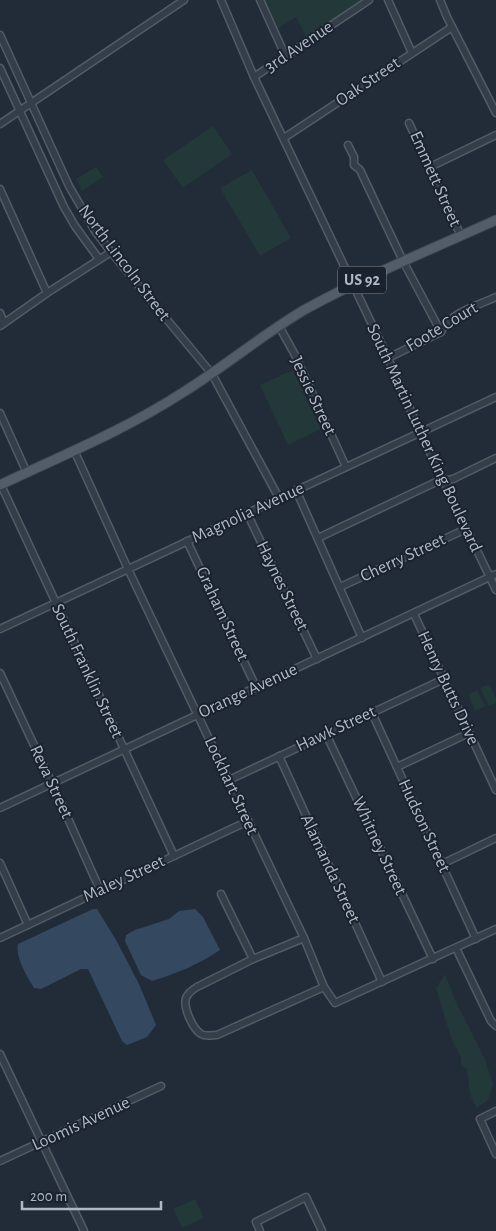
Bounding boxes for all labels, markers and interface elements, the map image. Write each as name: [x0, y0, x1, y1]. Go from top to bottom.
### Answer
street label: 3rd Avenue: [262, 18, 336, 76]
street label: Oak Street: [333, 54, 404, 110]
street label: Emmett Street: [406, 129, 464, 230]
street label: North Lincoln Street: [75, 201, 174, 325]
road number: US 92: [338, 266, 386, 294]
street label: Foote Court: [403, 299, 481, 355]
street label: South Martin Luther King Boulevard: [363, 321, 485, 555]
street label: Jessie Street: [287, 354, 339, 438]
street label: Magnolia Avenue: [189, 479, 307, 547]
street label: Cherry Street: [358, 530, 449, 586]
street label: Haynes Street: [253, 538, 312, 634]
street label: Graham Street: [192, 564, 252, 664]
street label: South Franklin Street: [48, 601, 126, 741]
street label: Henry Butts Drive: [414, 628, 482, 748]
street label: Orange Avenue: [196, 660, 300, 722]
street label: Hawk Street: [293, 703, 379, 755]
street label: Lockhart Street: [201, 734, 262, 838]
street label: Reva Street: [26, 743, 76, 822]
street label: Hudson Street: [395, 777, 454, 876]
street label: Whitney Street: [348, 794, 410, 898]
street label: Alamanda Street: [297, 812, 363, 926]
street label: Maley Street: [80, 852, 168, 906]
street label: Loomis Avenue: [29, 1094, 133, 1154]
scale bar: [22, 1178, 161, 1210]
text: 200 m: [30, 1189, 67, 1204]

